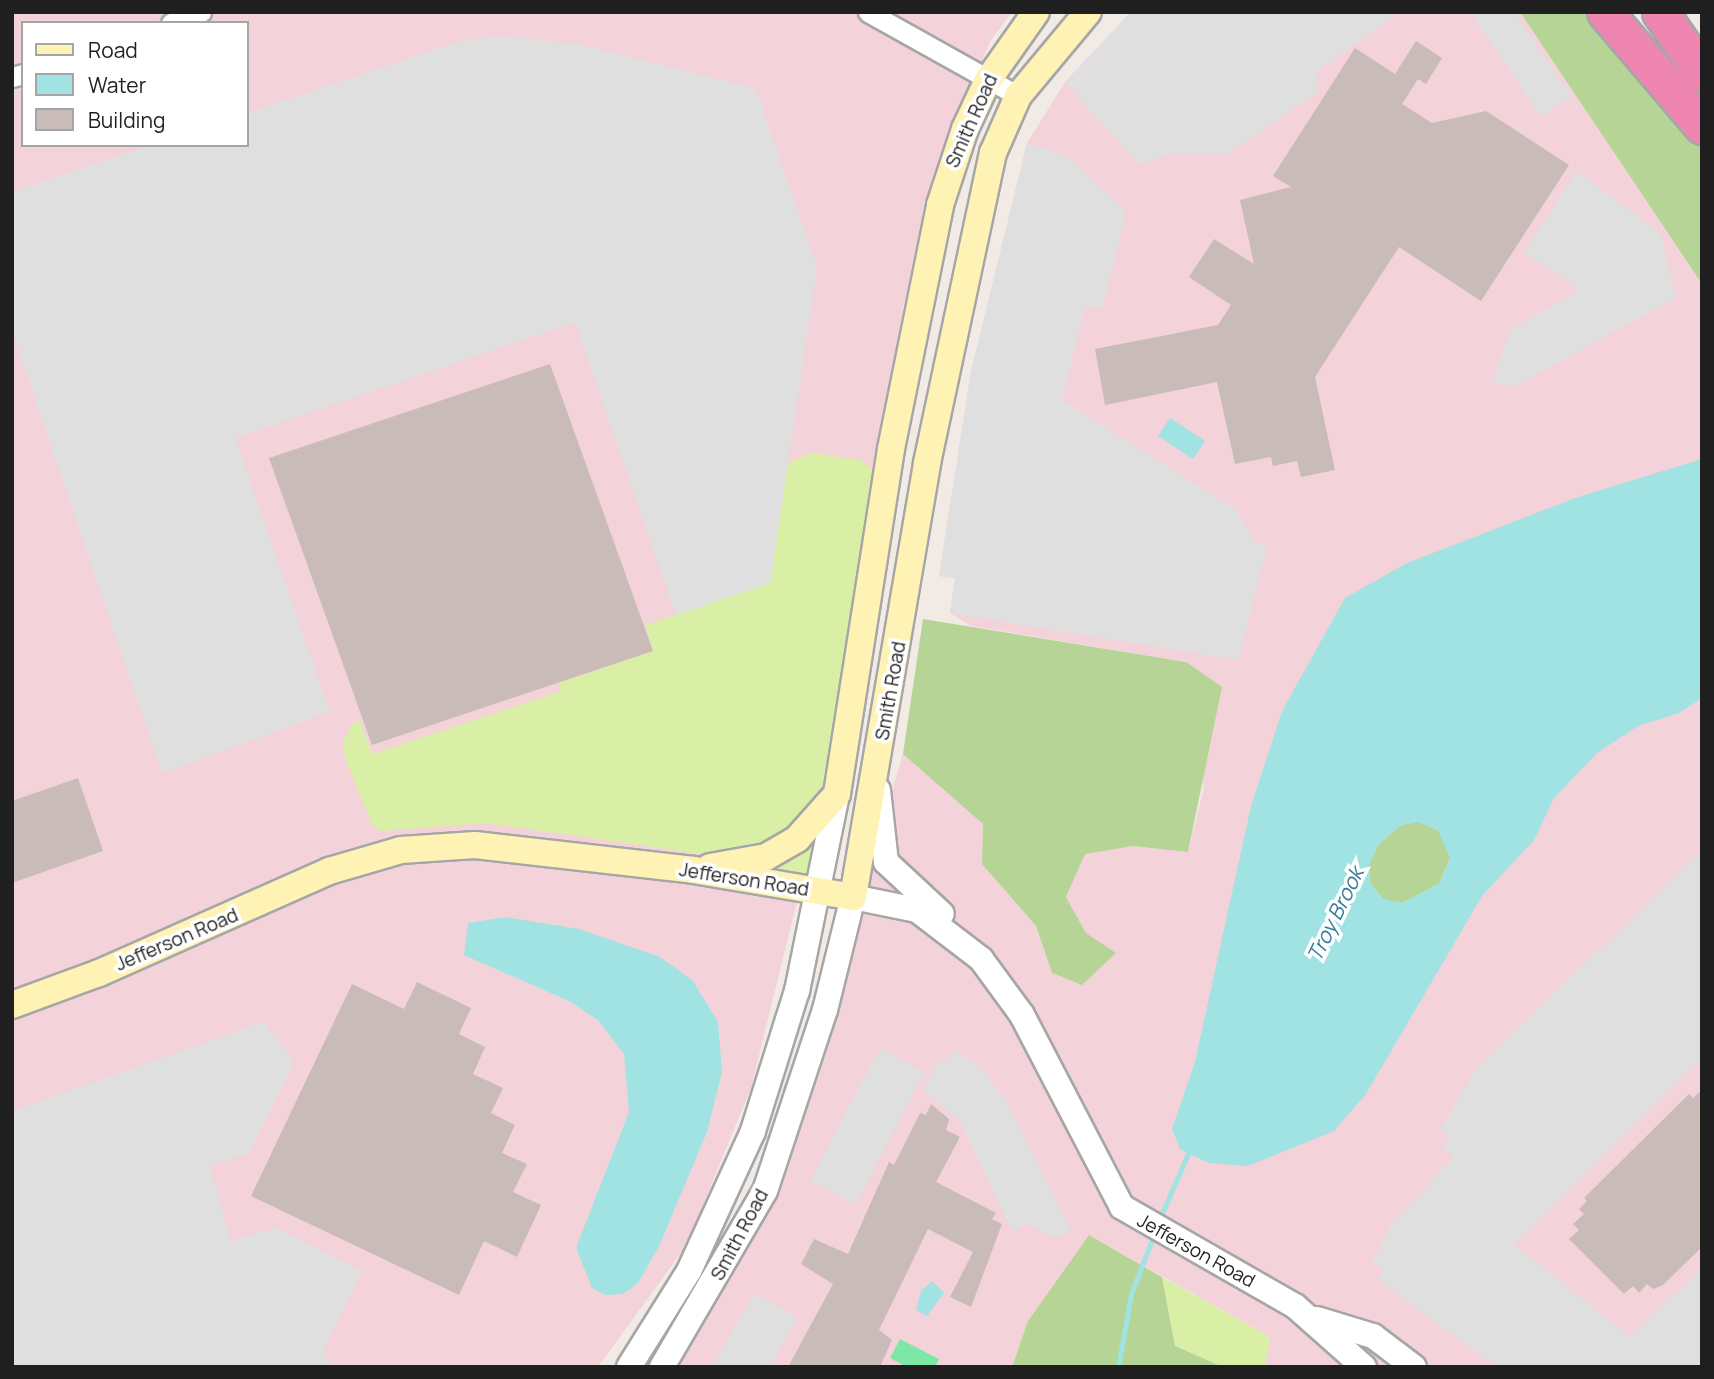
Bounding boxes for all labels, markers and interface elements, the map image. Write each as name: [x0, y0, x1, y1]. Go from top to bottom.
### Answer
legend: [21, 21, 248, 147]
text: Road: [88, 36, 138, 64]
text: Water: [88, 71, 146, 99]
street label: Smith Road: [941, 71, 1003, 171]
text: Building: [88, 106, 165, 134]
street label: Smith Road: [871, 640, 911, 742]
street label: Jefferson Road: [678, 858, 810, 902]
water label: Troy Brook: [1301, 863, 1369, 965]
street label: Jefferson Road: [112, 904, 242, 976]
street label: Smith Road: [706, 1186, 774, 1284]
street label: Jefferson Road: [1133, 1209, 1259, 1293]

